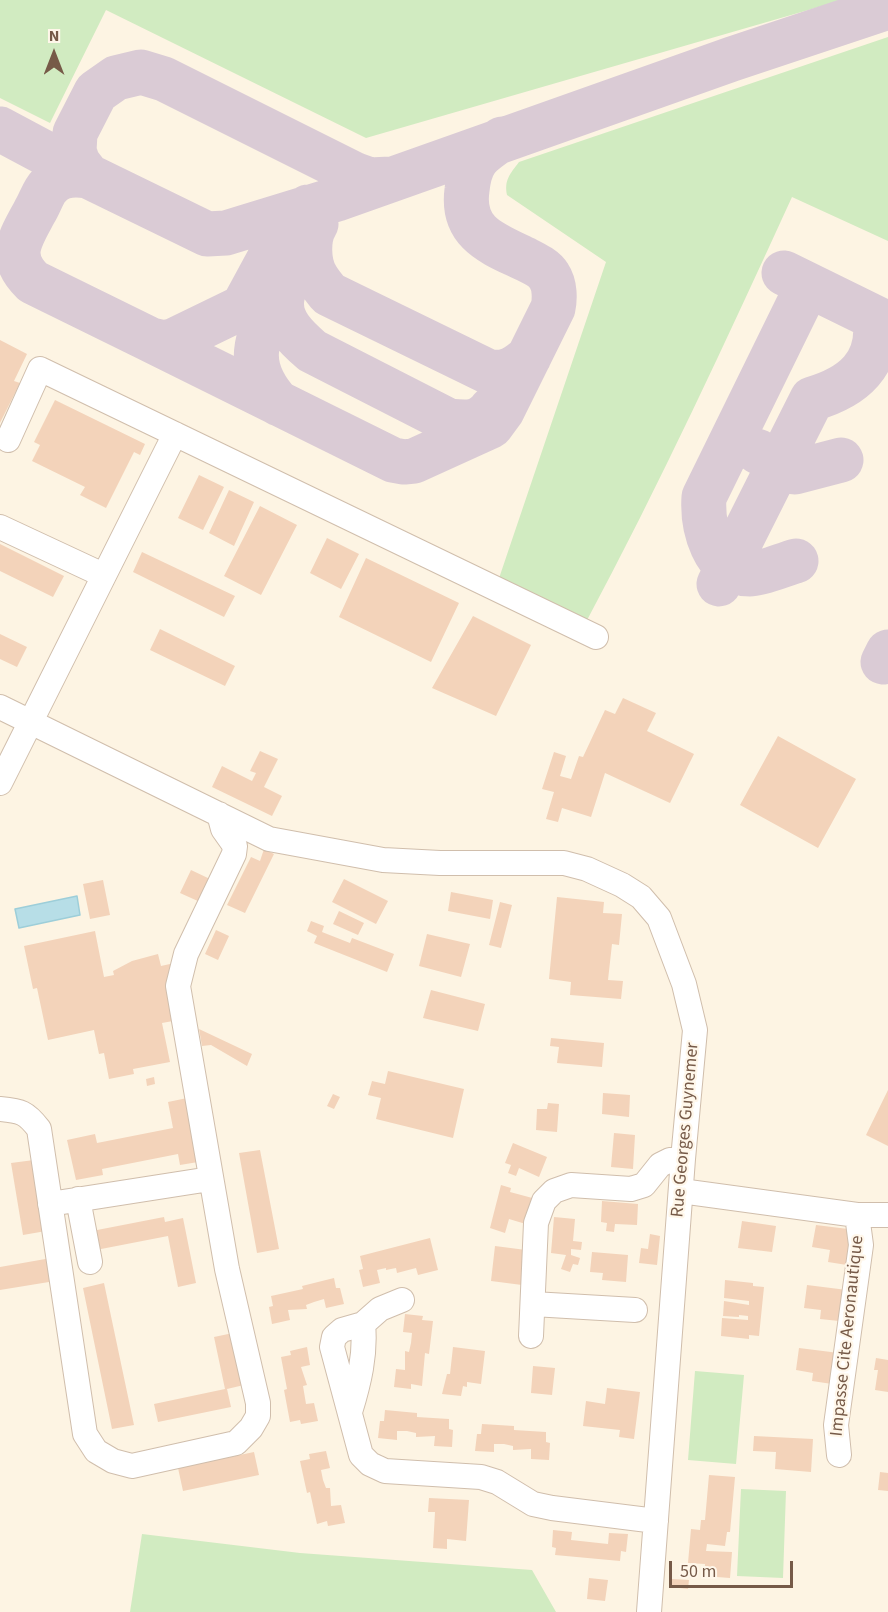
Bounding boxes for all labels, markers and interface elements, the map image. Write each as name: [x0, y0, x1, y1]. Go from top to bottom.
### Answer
north arrow: [24, 24, 84, 84]
text: N: [49, 25, 59, 47]
street label: Rue Georges Guynemer: [668, 1042, 704, 1218]
street label: Impasse Cite Aeronautique: [827, 1235, 869, 1437]
scale bar: [672, 1549, 796, 1587]
text: 50 m: [680, 1559, 716, 1584]

